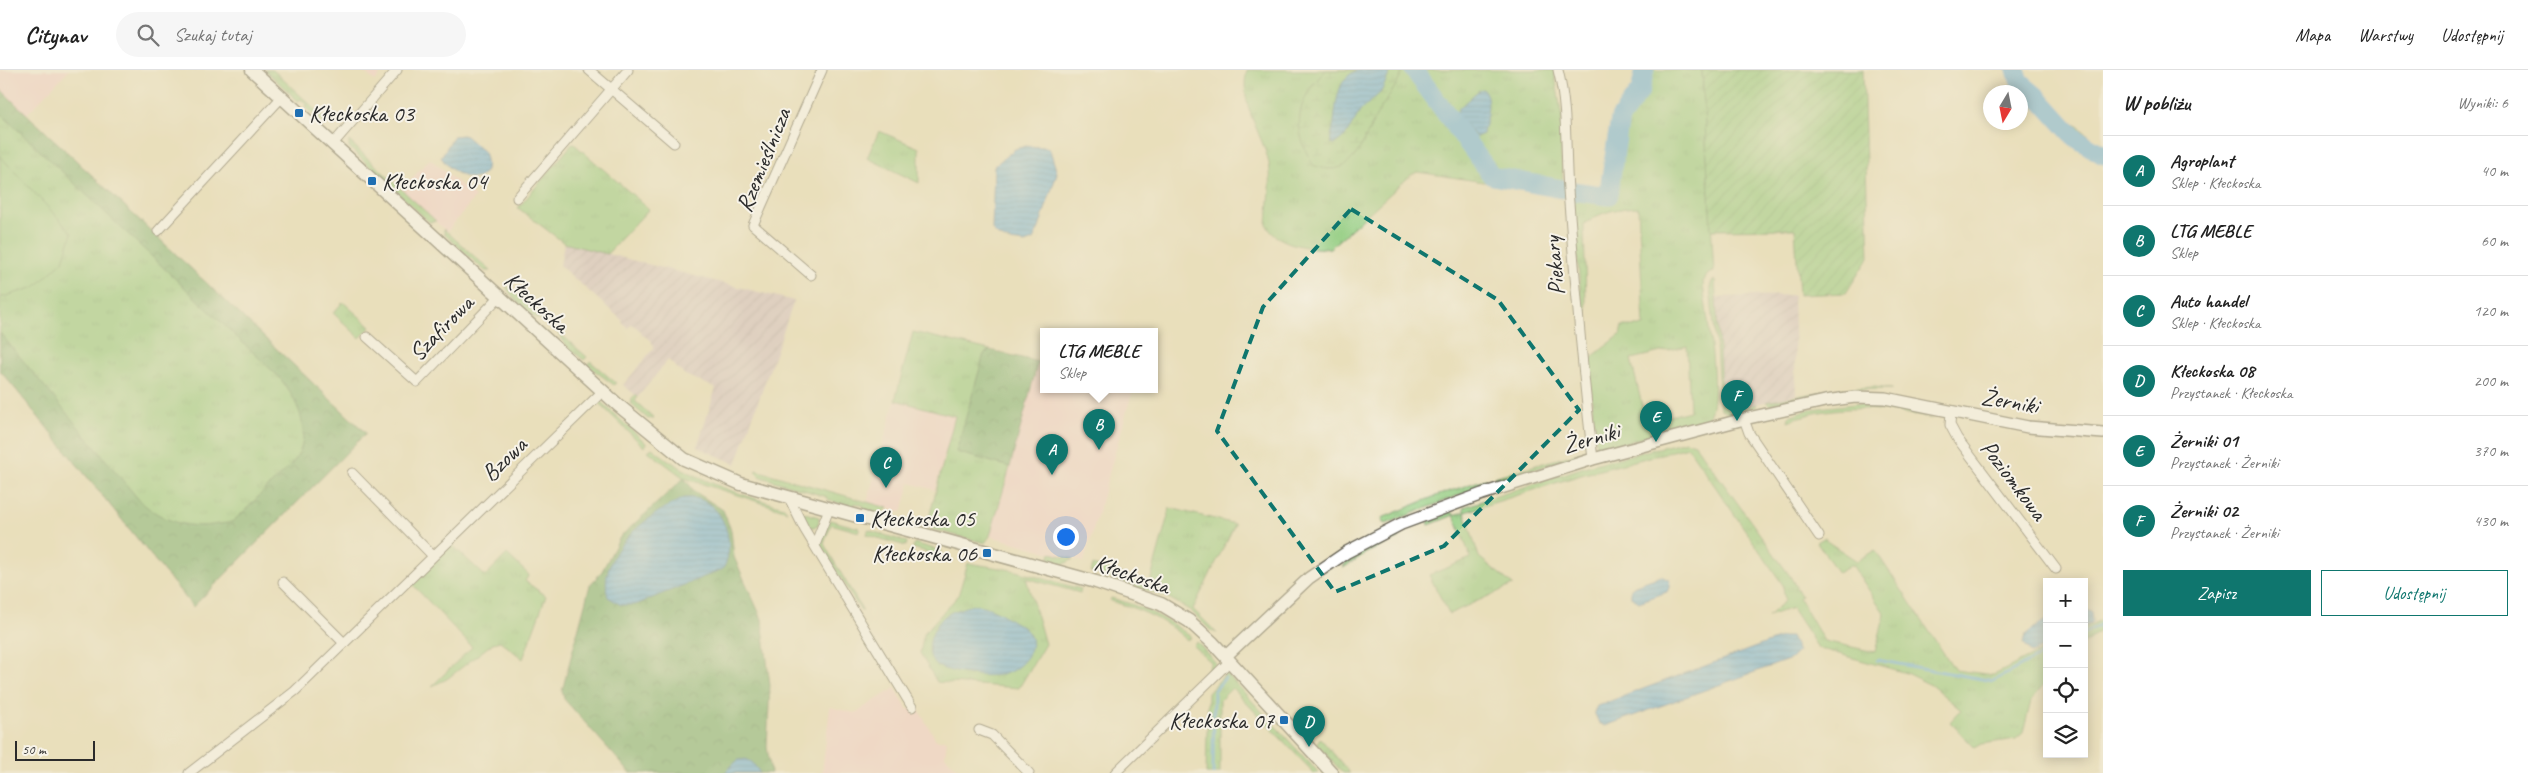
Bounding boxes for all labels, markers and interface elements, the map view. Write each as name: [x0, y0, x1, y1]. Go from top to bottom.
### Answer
search box: [116, 12, 466, 57]
text: Citynav: [25, 20, 86, 50]
icon: search: [134, 21, 162, 49]
text: Szukaj tutaj: [174, 23, 252, 47]
text: Mapa: [2295, 24, 2330, 46]
text: Warstwy: [2358, 24, 2413, 46]
text: Udostępnij: [2441, 24, 2503, 46]
north arrow: [1983, 85, 2028, 130]
text: W pobliżu: [2123, 90, 2190, 116]
text: Wyniki: 6: [2457, 93, 2508, 113]
place label: Kłeckoska 03: [309, 98, 416, 128]
street label: Rzemieślnicza: [729, 102, 798, 216]
marker: Kłeckoska 03: [293, 107, 305, 119]
text: Agroplant: [2170, 149, 2234, 173]
text: A: [2135, 161, 2143, 181]
text: 40 m: [2481, 161, 2508, 181]
place label: Kłeckoska 04: [382, 166, 489, 196]
text: Sklep · Kłeckoska: [2170, 173, 2260, 193]
marker: Kłeckoska 04: [366, 175, 378, 187]
text: LTG MEBLE: [2170, 219, 2252, 243]
text: B: [2135, 231, 2143, 251]
text: 60 m: [2481, 231, 2508, 251]
street label: Piekary: [1536, 233, 1572, 297]
text: Sklep: [2170, 243, 2198, 263]
street label: Kłeckoska: [498, 265, 578, 341]
street label: Szafirowa: [402, 287, 481, 367]
text: Auto handel: [2170, 289, 2247, 313]
text: C: [2135, 301, 2143, 321]
text: 120 m: [2474, 301, 2508, 321]
text: Sklep · Kłeckoska: [2170, 313, 2260, 333]
popup: [1040, 328, 1158, 393]
text: LTG MEBLE: [1058, 339, 1140, 363]
text: Kłeckoska 08: [2170, 359, 2255, 383]
text: Sklep: [1058, 363, 1086, 383]
text: D: [2134, 371, 2144, 391]
text: 200 m: [2474, 371, 2508, 391]
pin: F: [1721, 380, 1753, 421]
street label: Żerniki: [1979, 381, 2044, 421]
text: Przystanek · Kłeckoska: [2170, 383, 2292, 403]
pin: E: [1640, 401, 1672, 442]
pin: B: [1083, 409, 1115, 450]
street label: Żerniki: [1559, 415, 1626, 460]
street label: Bzowa: [475, 429, 534, 488]
text: Żerniki 01: [2170, 429, 2238, 453]
pin: A: [1036, 434, 1068, 475]
street label: Poziomkowa: [1974, 434, 2055, 527]
text: E: [2135, 441, 2143, 461]
text: 370 m: [2474, 441, 2508, 461]
pin: C: [870, 447, 902, 488]
text: Przystanek · Żerniki: [2170, 453, 2279, 473]
text: Żerniki 02: [2170, 499, 2238, 523]
place label: Kłeckoska 05: [870, 503, 976, 533]
text: F: [2135, 511, 2143, 531]
text: 430 m: [2474, 511, 2508, 531]
marker: Kłeckoska 05: [854, 512, 866, 524]
text: Przystanek · Żerniki: [2170, 523, 2279, 543]
your location: [1053, 524, 1079, 550]
place label: Kłeckoska 06: [872, 538, 978, 568]
marker: Kłeckoska 06: [981, 547, 993, 559]
street label: Kłeckoska: [1090, 547, 1176, 602]
button: Zapisz: [2123, 570, 2311, 616]
button: Udostępnij: [2321, 570, 2508, 616]
map controls: [2043, 578, 2088, 758]
button: +: [2043, 578, 2088, 623]
button: −: [2043, 623, 2088, 668]
button: locate: [2043, 668, 2088, 713]
place label: Kłeckoska 07: [1169, 705, 1275, 735]
pin: D: [1293, 706, 1325, 747]
button: layers: [2043, 713, 2088, 758]
marker: Kłeckoska 07: [1278, 714, 1290, 726]
scale bar: [15, 738, 95, 761]
text: 50 m: [22, 741, 46, 758]

